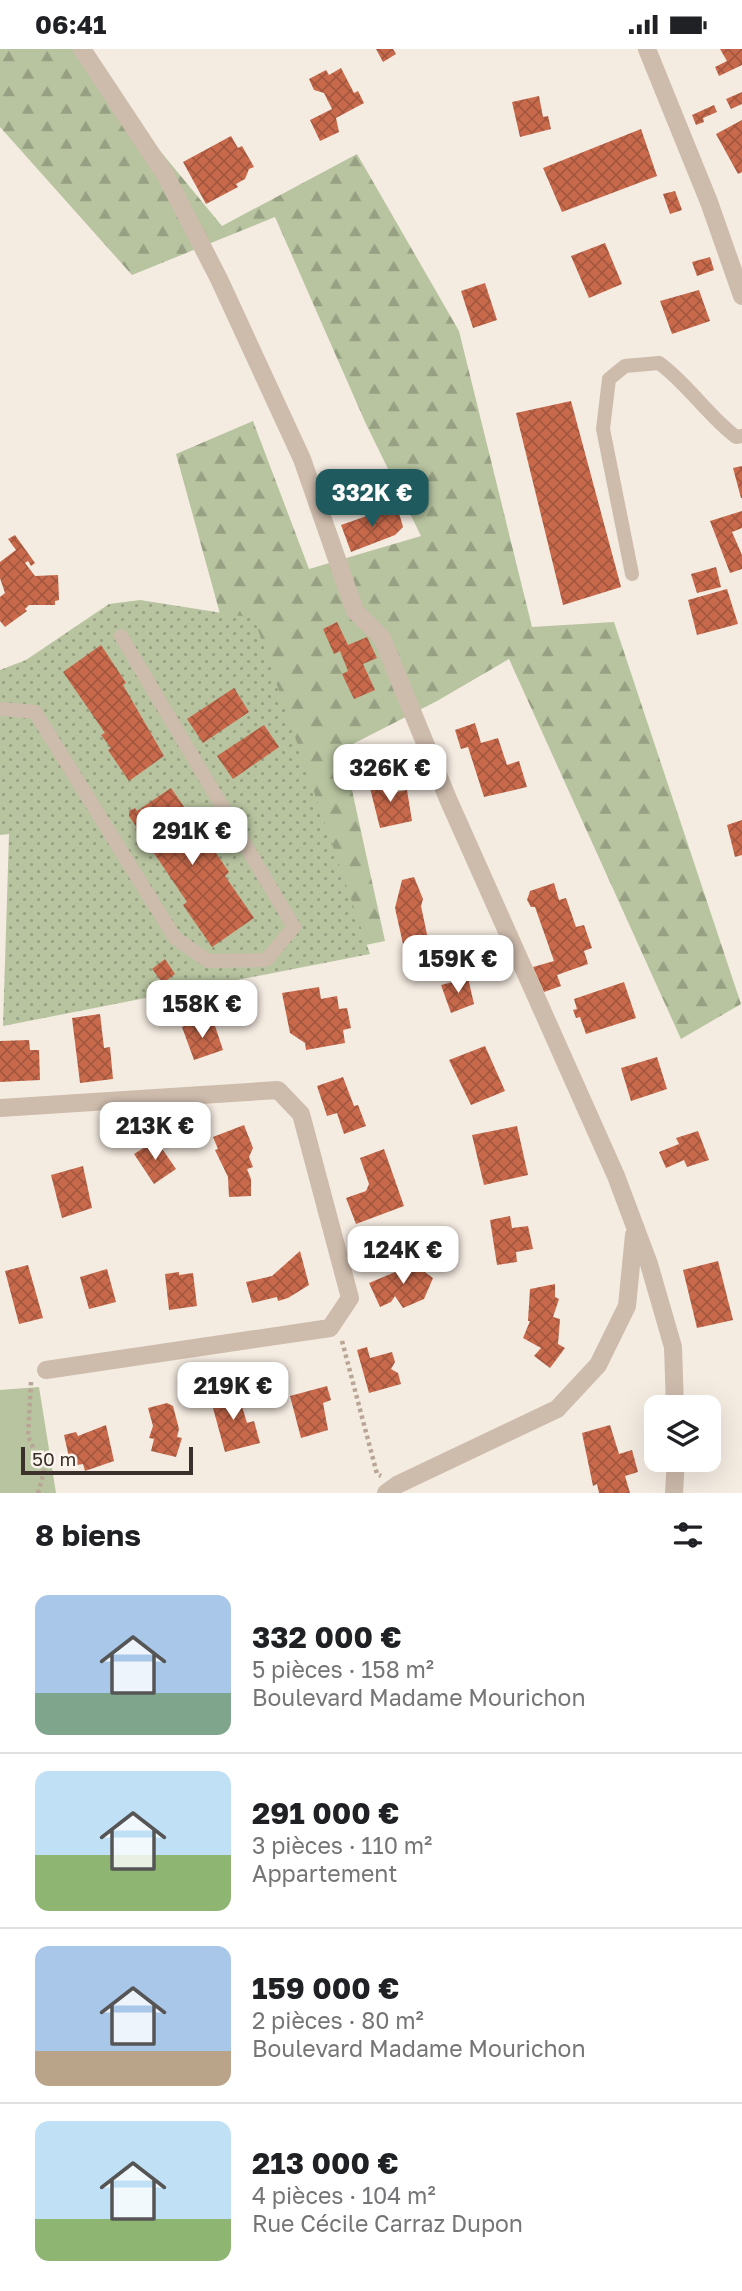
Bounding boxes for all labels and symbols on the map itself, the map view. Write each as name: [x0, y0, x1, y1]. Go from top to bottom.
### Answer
pin: 332K €: [315, 469, 429, 529]
pin: 326K €: [333, 745, 447, 804]
pin: 291K €: [135, 807, 249, 867]
pin: 159K €: [401, 935, 515, 995]
pin: 158K €: [145, 981, 259, 1040]
pin: 213K €: [98, 1103, 212, 1162]
pin: 124K €: [346, 1227, 460, 1286]
pin: 219K €: [176, 1363, 290, 1422]
scale bar: [21, 1444, 192, 1476]

